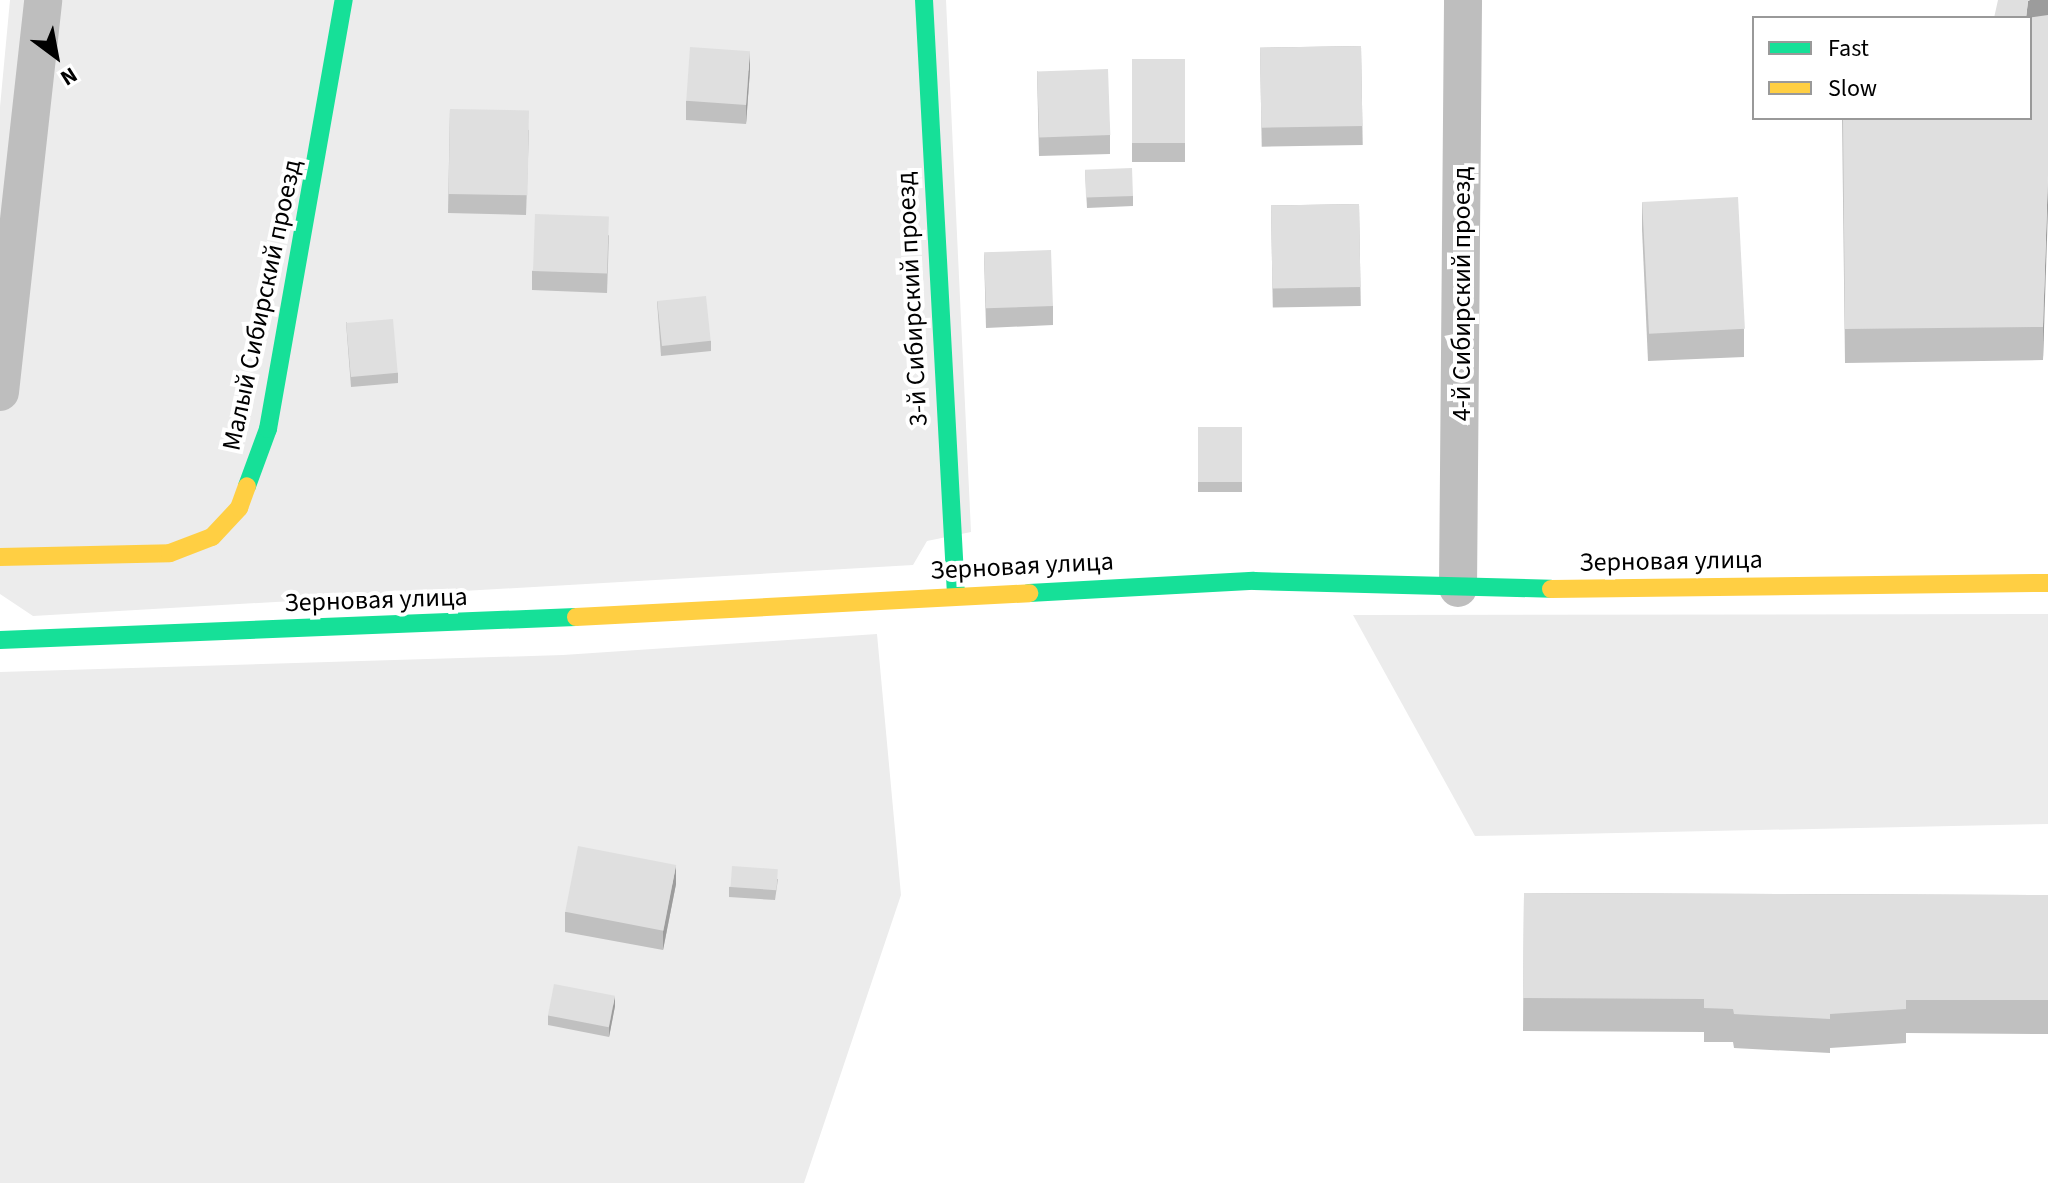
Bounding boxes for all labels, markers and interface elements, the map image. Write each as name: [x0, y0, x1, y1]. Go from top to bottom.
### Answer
north arrow: [16, 16, 96, 96]
legend: [1752, 16, 2032, 120]
text: Fast: [1828, 31, 1869, 66]
text: N: [54, 59, 83, 94]
text: Slow: [1828, 71, 1877, 106]
street label: Малый Сибирский проезд: [216, 157, 308, 453]
street label: 4-й Сибирский проезд: [1446, 167, 1478, 421]
street label: 3-й Сибирский проезд: [890, 171, 934, 427]
street label: Зерновая улица: [1579, 544, 1763, 578]
street label: Зерновая улица: [930, 546, 1114, 586]
street label: Зерновая улица: [284, 581, 468, 619]

